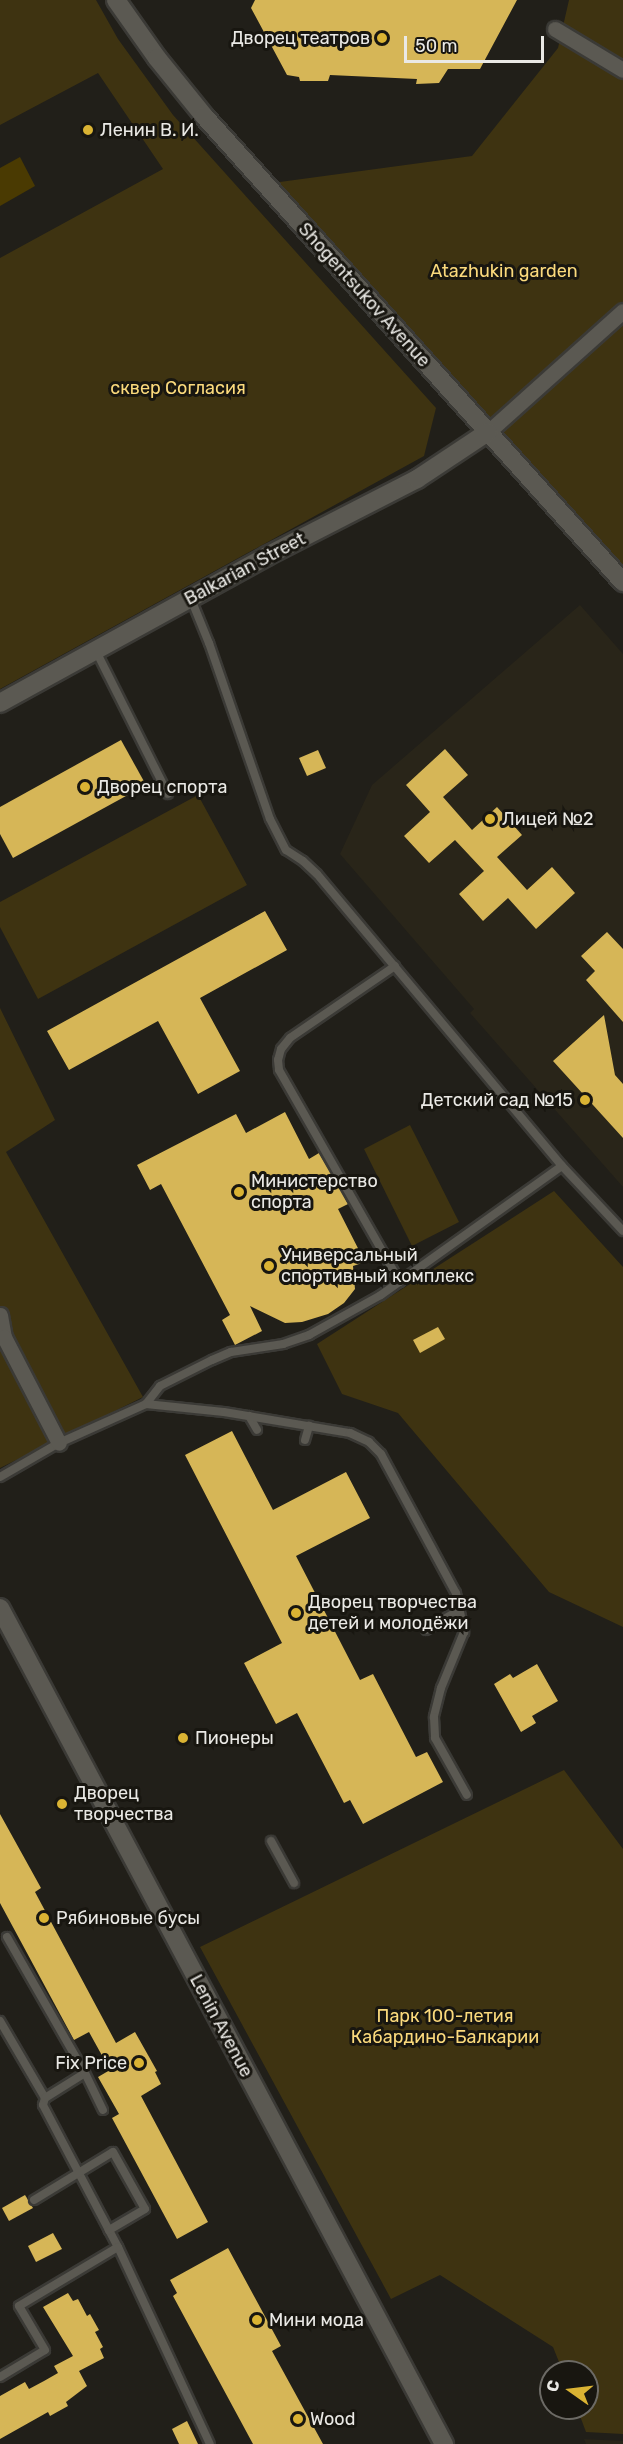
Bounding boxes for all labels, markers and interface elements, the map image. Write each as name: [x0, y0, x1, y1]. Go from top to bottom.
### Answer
scale bar: [407, 24, 546, 62]
place label: Дворец театров: [231, 27, 370, 49]
marker: Дворец театров: [375, 31, 389, 45]
text: 50 m: [415, 35, 458, 57]
place label: Ленин В. И.: [100, 119, 199, 141]
marker: Ленин В. И.: [81, 123, 95, 137]
street label: Shogentsukov Avenue: [293, 218, 435, 372]
park label: Atazhukin garden: [430, 260, 578, 282]
park label: сквер Согласия: [110, 377, 246, 399]
street label: Balkarian Street: [181, 528, 309, 610]
place label: Дворец спорта: [97, 776, 227, 798]
marker: Дворец спорта: [78, 780, 92, 794]
place label: Лицей №2: [502, 808, 594, 830]
marker: Лицей №2: [483, 812, 497, 826]
place label: Детский сад №15: [421, 1089, 573, 1111]
marker: Детский сад №15: [578, 1093, 592, 1107]
place label: Министерство спорта: [251, 1171, 378, 1214]
marker: Министерство спорта: [232, 1185, 246, 1199]
place label: Универсальный спортивный комплекс: [281, 1245, 474, 1288]
marker: Универсальный спортивный комплекс: [262, 1259, 276, 1273]
place label: Дворец творчества детей и молодёжи: [308, 1592, 477, 1634]
marker: Дворец творчества детей и молодёжи: [289, 1606, 303, 1620]
place label: Пионеры: [195, 1727, 274, 1749]
marker: Пионеры: [176, 1731, 190, 1745]
place label: Дворец творчества: [74, 1783, 174, 1826]
marker: Дворец творчества: [55, 1797, 69, 1811]
place label: Рябиновые бусы: [56, 1907, 200, 1929]
marker: Рябиновые бусы: [37, 1911, 51, 1925]
street label: Lenin Avenue: [185, 1971, 257, 2081]
park label: Парк 100-летия Кабардино-Балкарии: [351, 2006, 539, 2048]
place label: Fix Price: [55, 2052, 127, 2074]
marker: Fix Price: [132, 2056, 146, 2070]
place label: Мини мода: [269, 2309, 364, 2331]
marker: Мини мода: [250, 2313, 264, 2327]
north arrow: [539, 2360, 599, 2420]
text: С: [542, 2378, 564, 2394]
place label: Wood: [310, 2408, 355, 2430]
marker: Wood: [291, 2412, 305, 2426]

